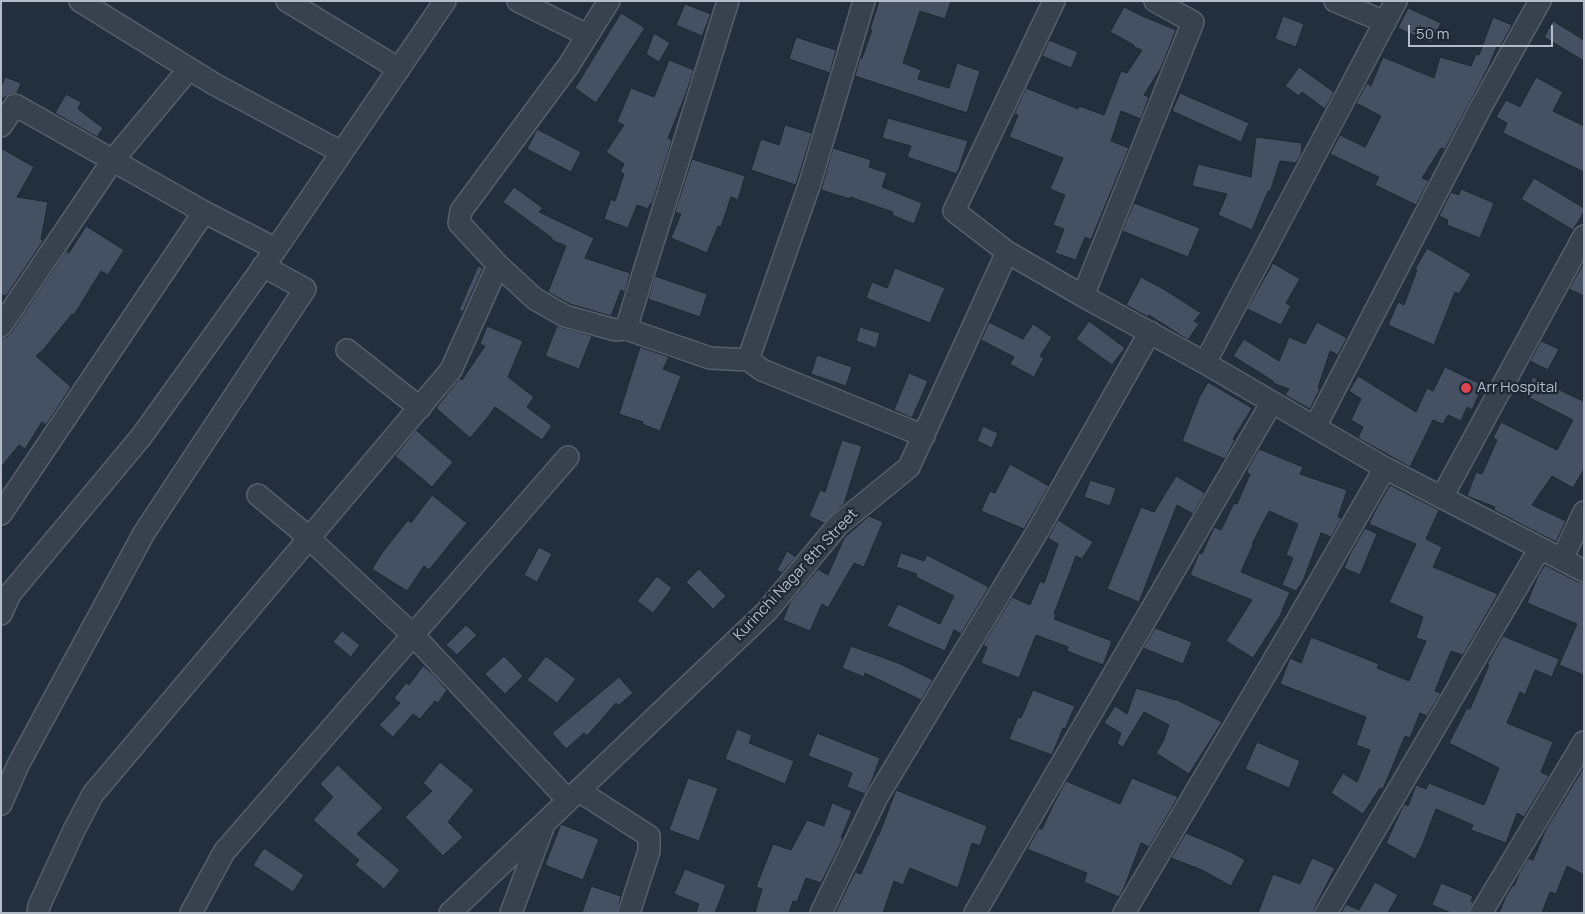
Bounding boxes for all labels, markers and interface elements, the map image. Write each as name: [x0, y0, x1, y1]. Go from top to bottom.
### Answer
scale bar: [1410, 15, 1555, 47]
text: 50 m: [1416, 23, 1450, 44]
place label: Arr Hospital: [1477, 379, 1557, 397]
marker: Arr Hospital: [1459, 381, 1473, 395]
street label: Kurinchi Nagar 8th Street: [730, 505, 862, 645]

